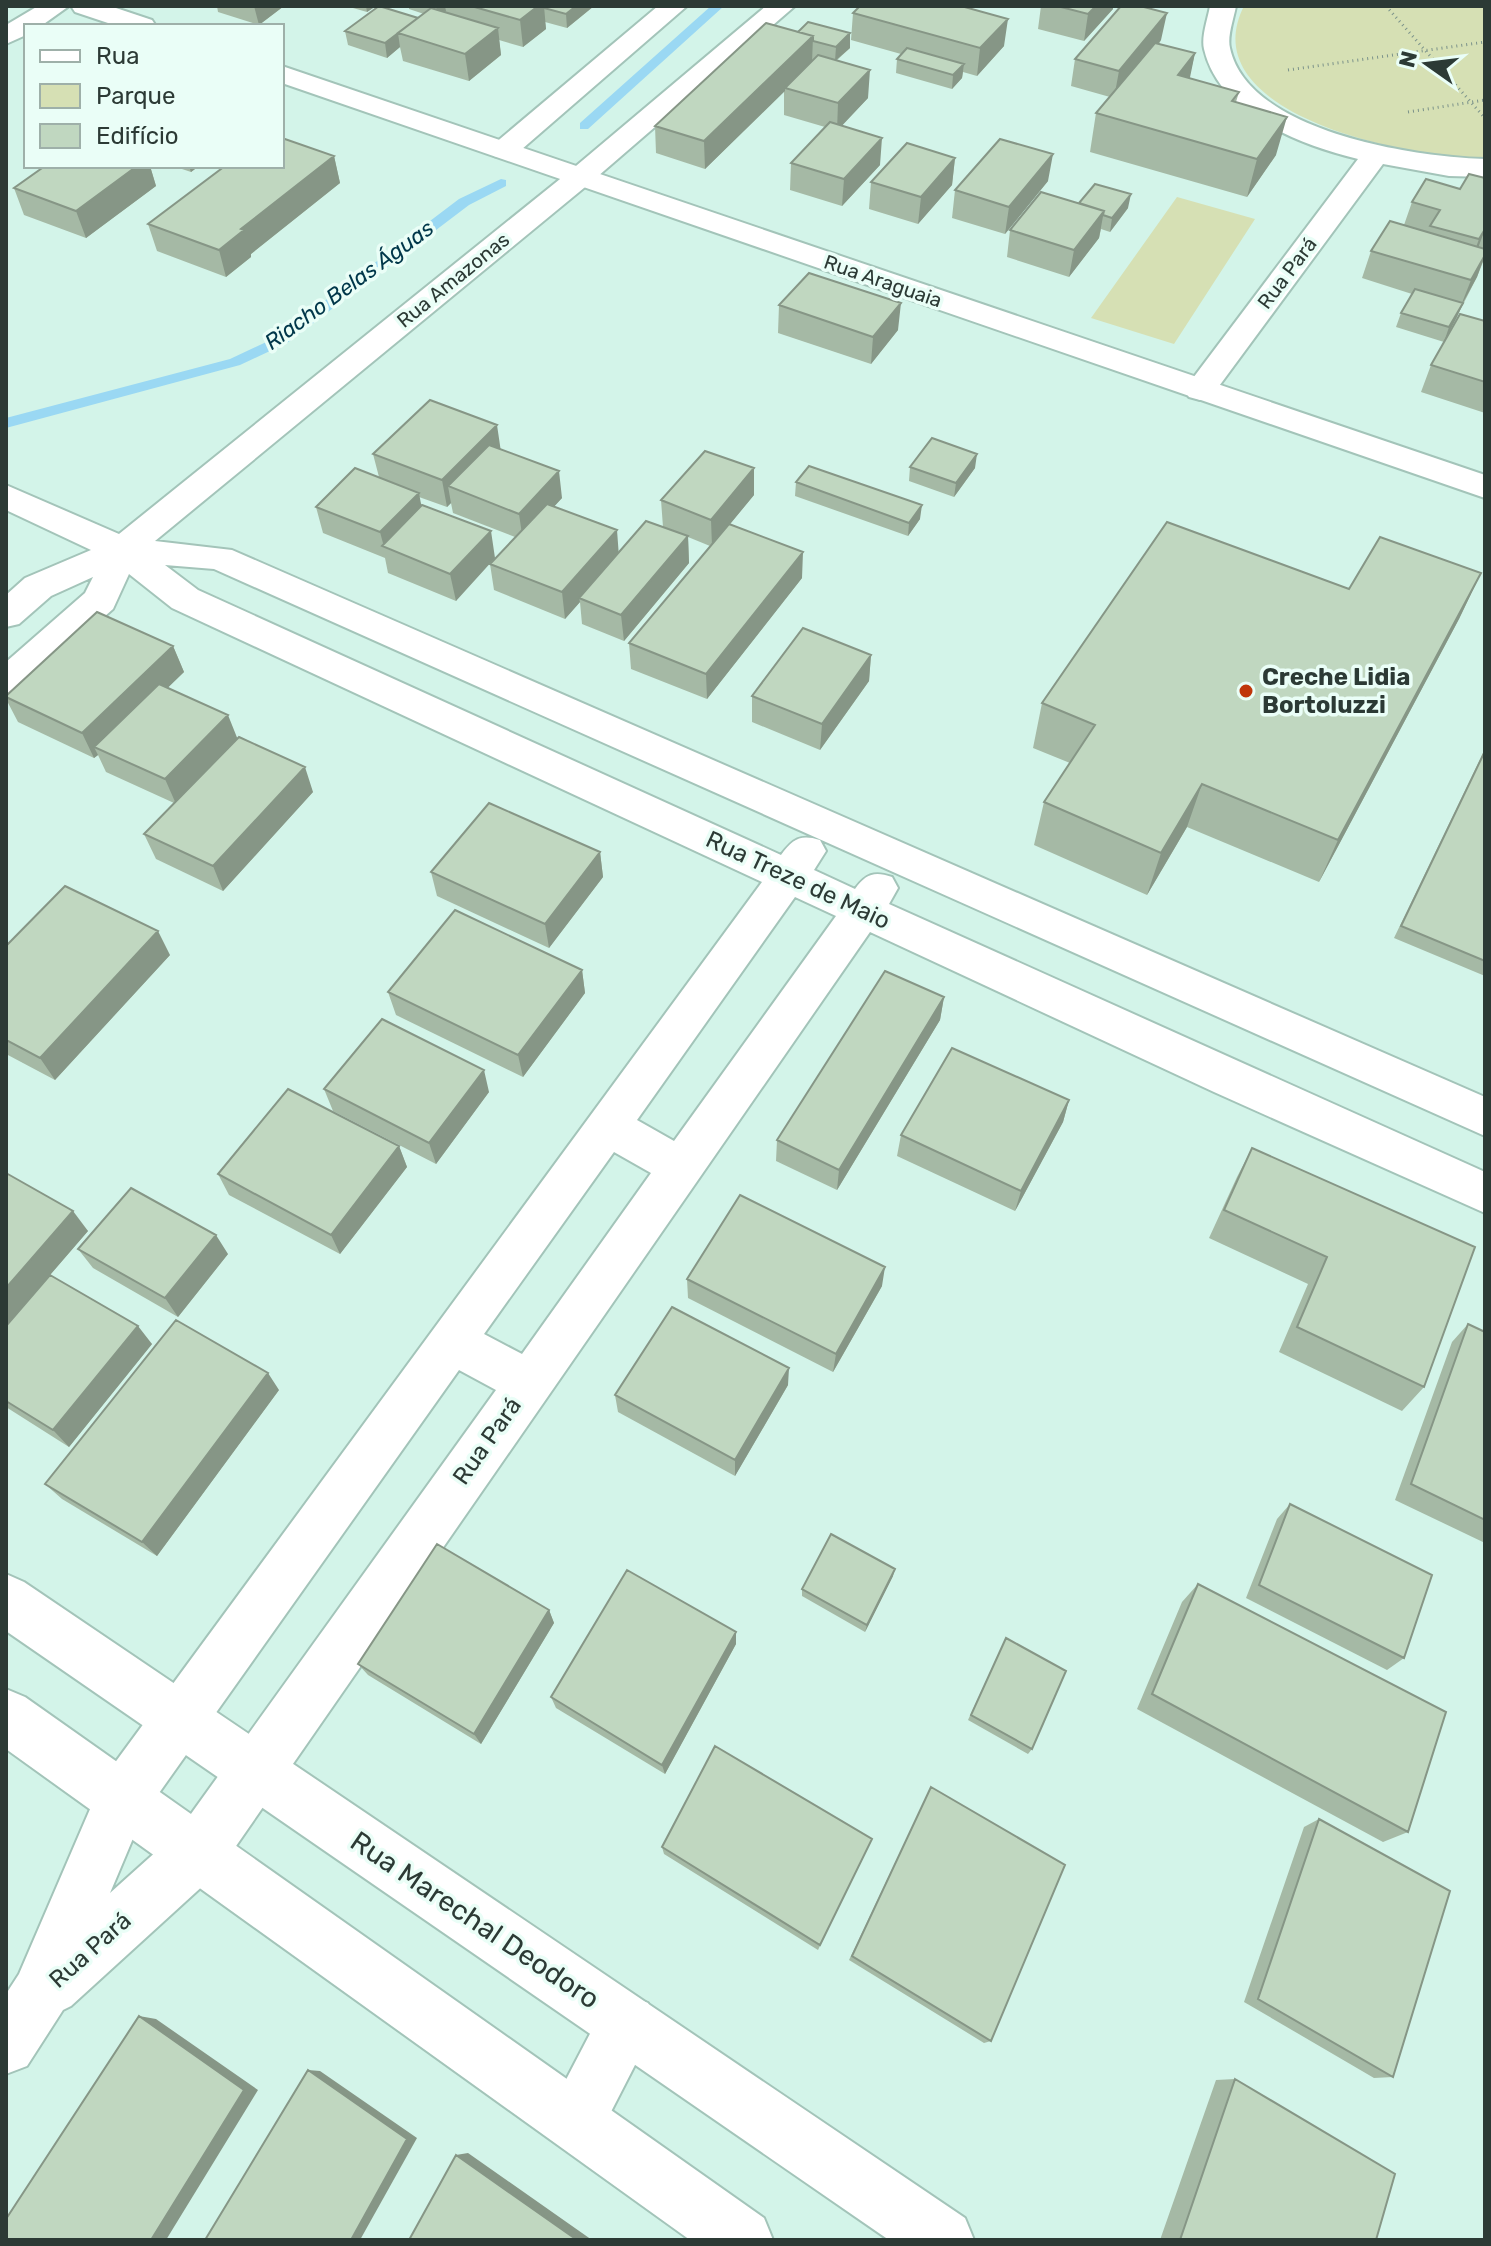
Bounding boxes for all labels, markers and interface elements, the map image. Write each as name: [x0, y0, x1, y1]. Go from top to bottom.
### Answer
legend: [24, 24, 284, 168]
north arrow: [1387, 24, 1467, 104]
text: Rua: [96, 42, 139, 70]
text: N: [1393, 48, 1423, 70]
text: Parque: [96, 82, 175, 110]
text: Edifício: [96, 122, 179, 150]
water label: Riacho Belas Águas: [259, 214, 439, 356]
street label: Rua Amazonas: [392, 227, 514, 333]
street label: Rua Pará: [1252, 233, 1322, 313]
street label: Rua Araguaia: [821, 250, 945, 312]
place label: Creche Lidia Bortoluzzi: [1262, 663, 1410, 719]
marker: Creche Lidia Bortoluzzi: [1237, 682, 1255, 700]
street label: Rua Treze de Maio: [702, 825, 894, 935]
street label: Rua Pará: [447, 1392, 527, 1490]
street label: Rua Marechal Deodoro: [344, 1824, 606, 2016]
street label: Rua Pará: [44, 1906, 136, 1994]

